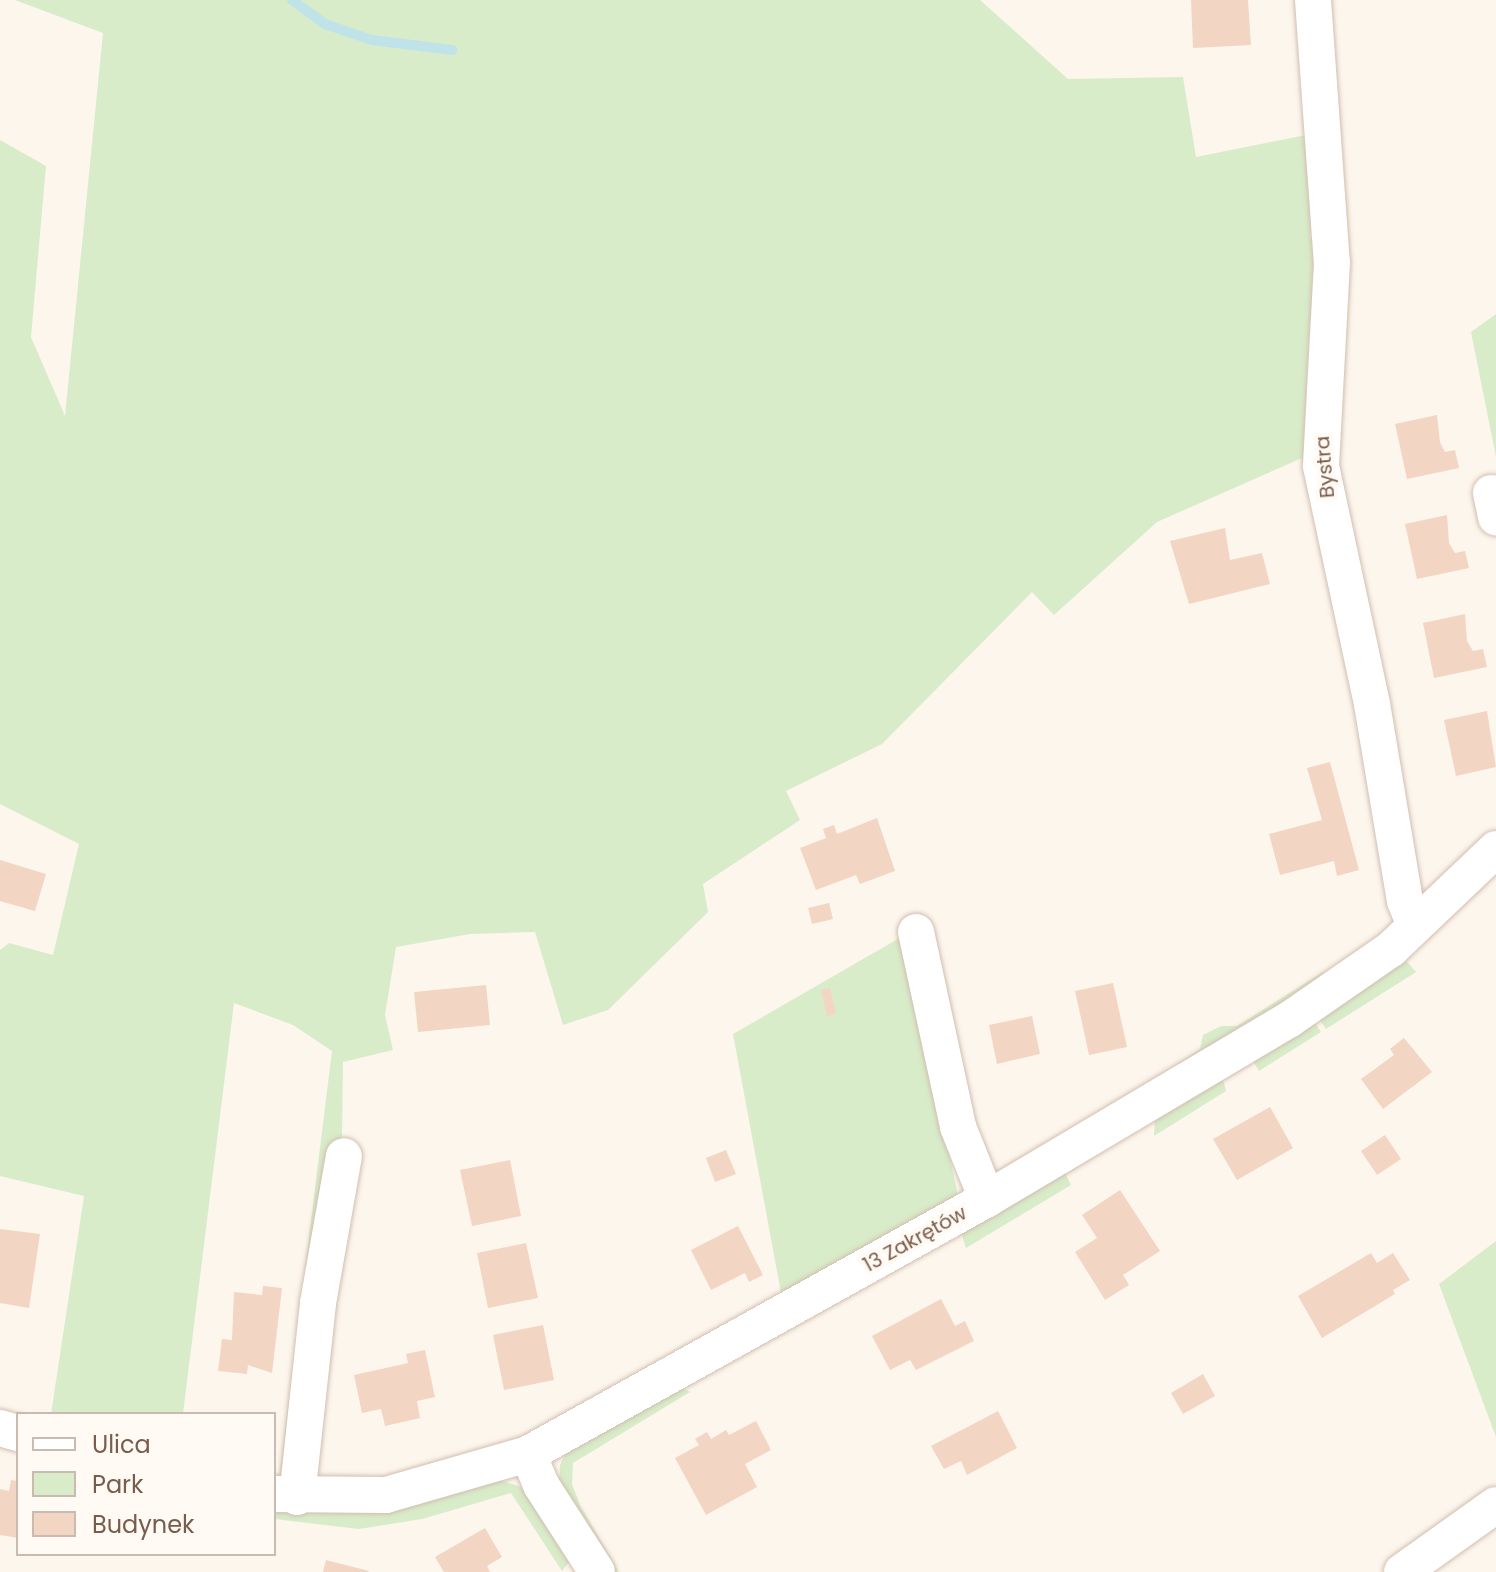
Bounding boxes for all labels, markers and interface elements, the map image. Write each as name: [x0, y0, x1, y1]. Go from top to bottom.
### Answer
street label: Bystra: [1310, 435, 1340, 499]
street label: 13 Zakrętów: [859, 1201, 971, 1277]
legend: [16, 1412, 276, 1556]
text: Ulica: [92, 1428, 151, 1461]
text: Park: [92, 1468, 143, 1501]
text: Budynek: [92, 1508, 194, 1541]

